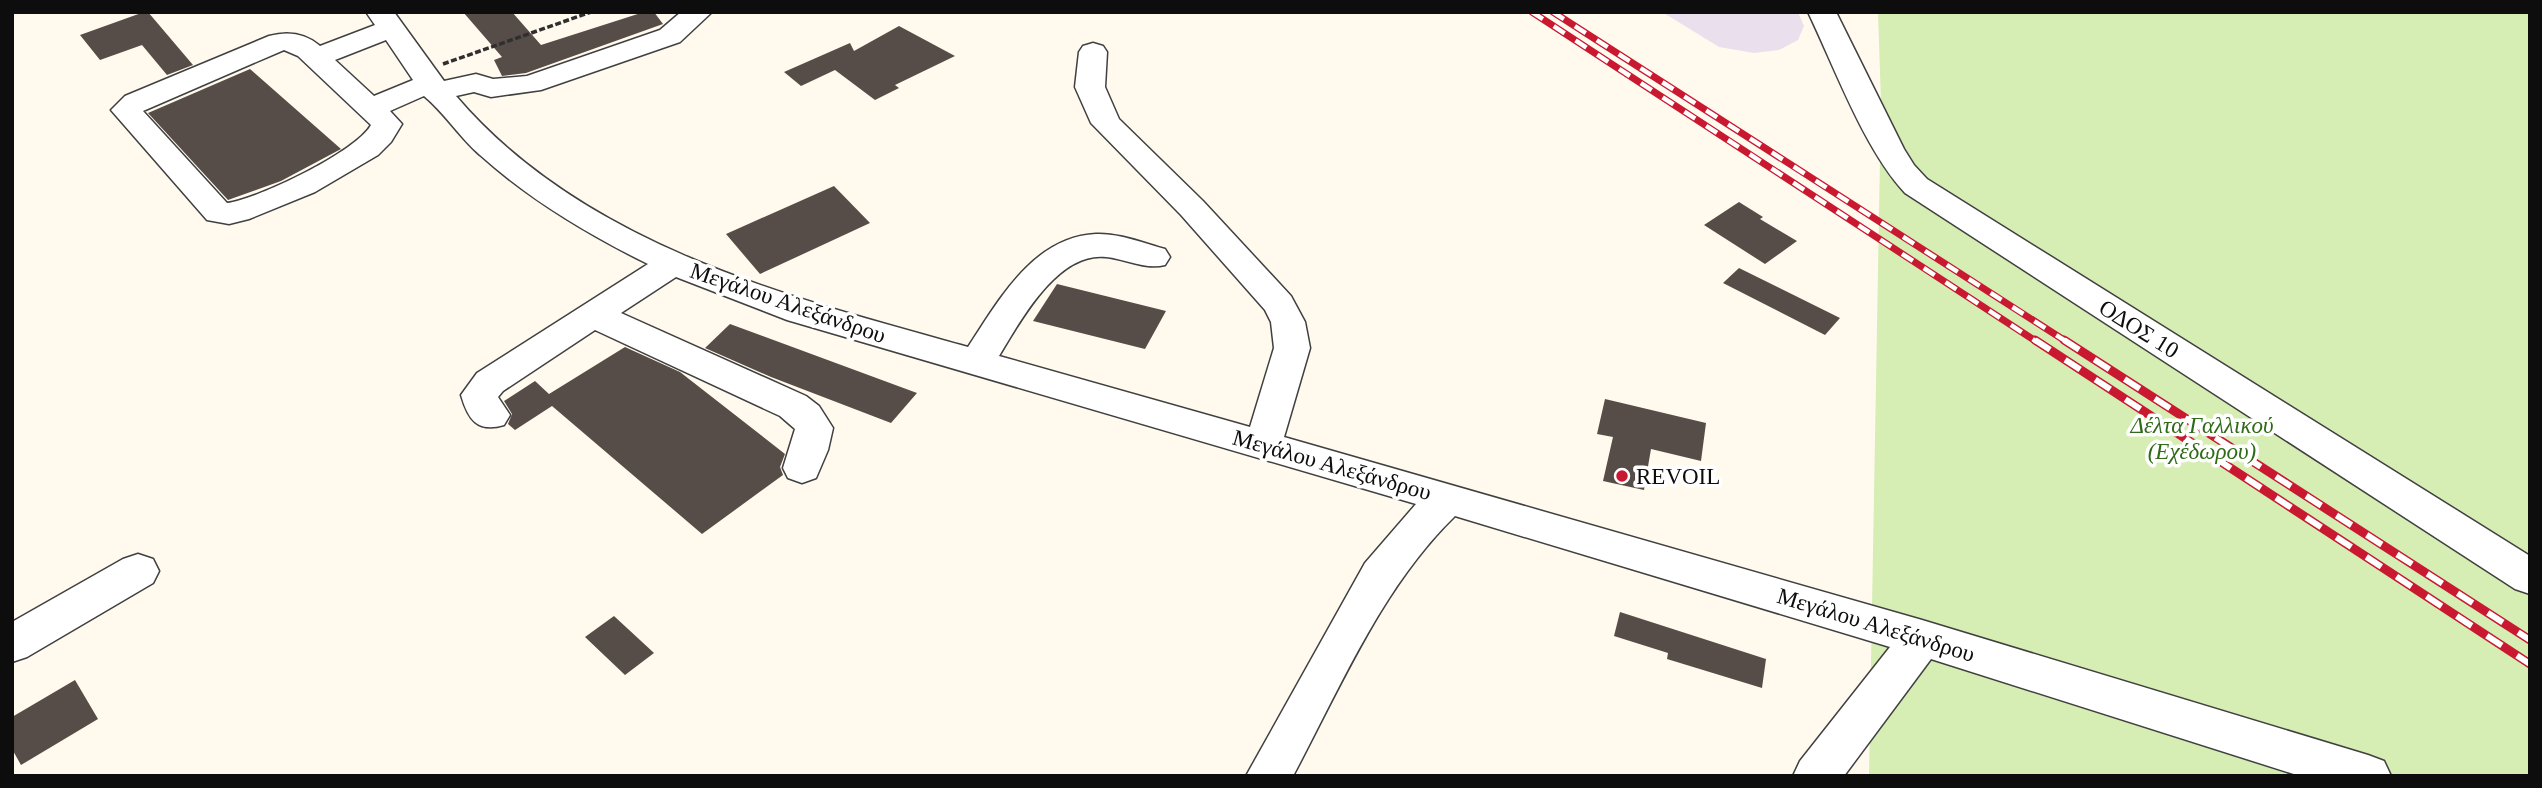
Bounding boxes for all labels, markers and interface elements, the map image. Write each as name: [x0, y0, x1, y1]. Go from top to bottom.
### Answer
street label: Μεγάλου Αλεξάνδρου: [687, 258, 889, 348]
street label: ΟΔΟΣ 10: [2095, 295, 2183, 363]
park label: Δέλτα Γαλλικού (Εχέδωρου): [2129, 413, 2274, 464]
street label: Μεγάλου Αλεξάνδρου: [1230, 425, 1434, 505]
place label: REVOIL: [1636, 464, 1720, 489]
marker: REVOIL: [1614, 468, 1630, 484]
street label: Μεγάλου Αλεξάνδρου: [1774, 583, 1978, 667]

